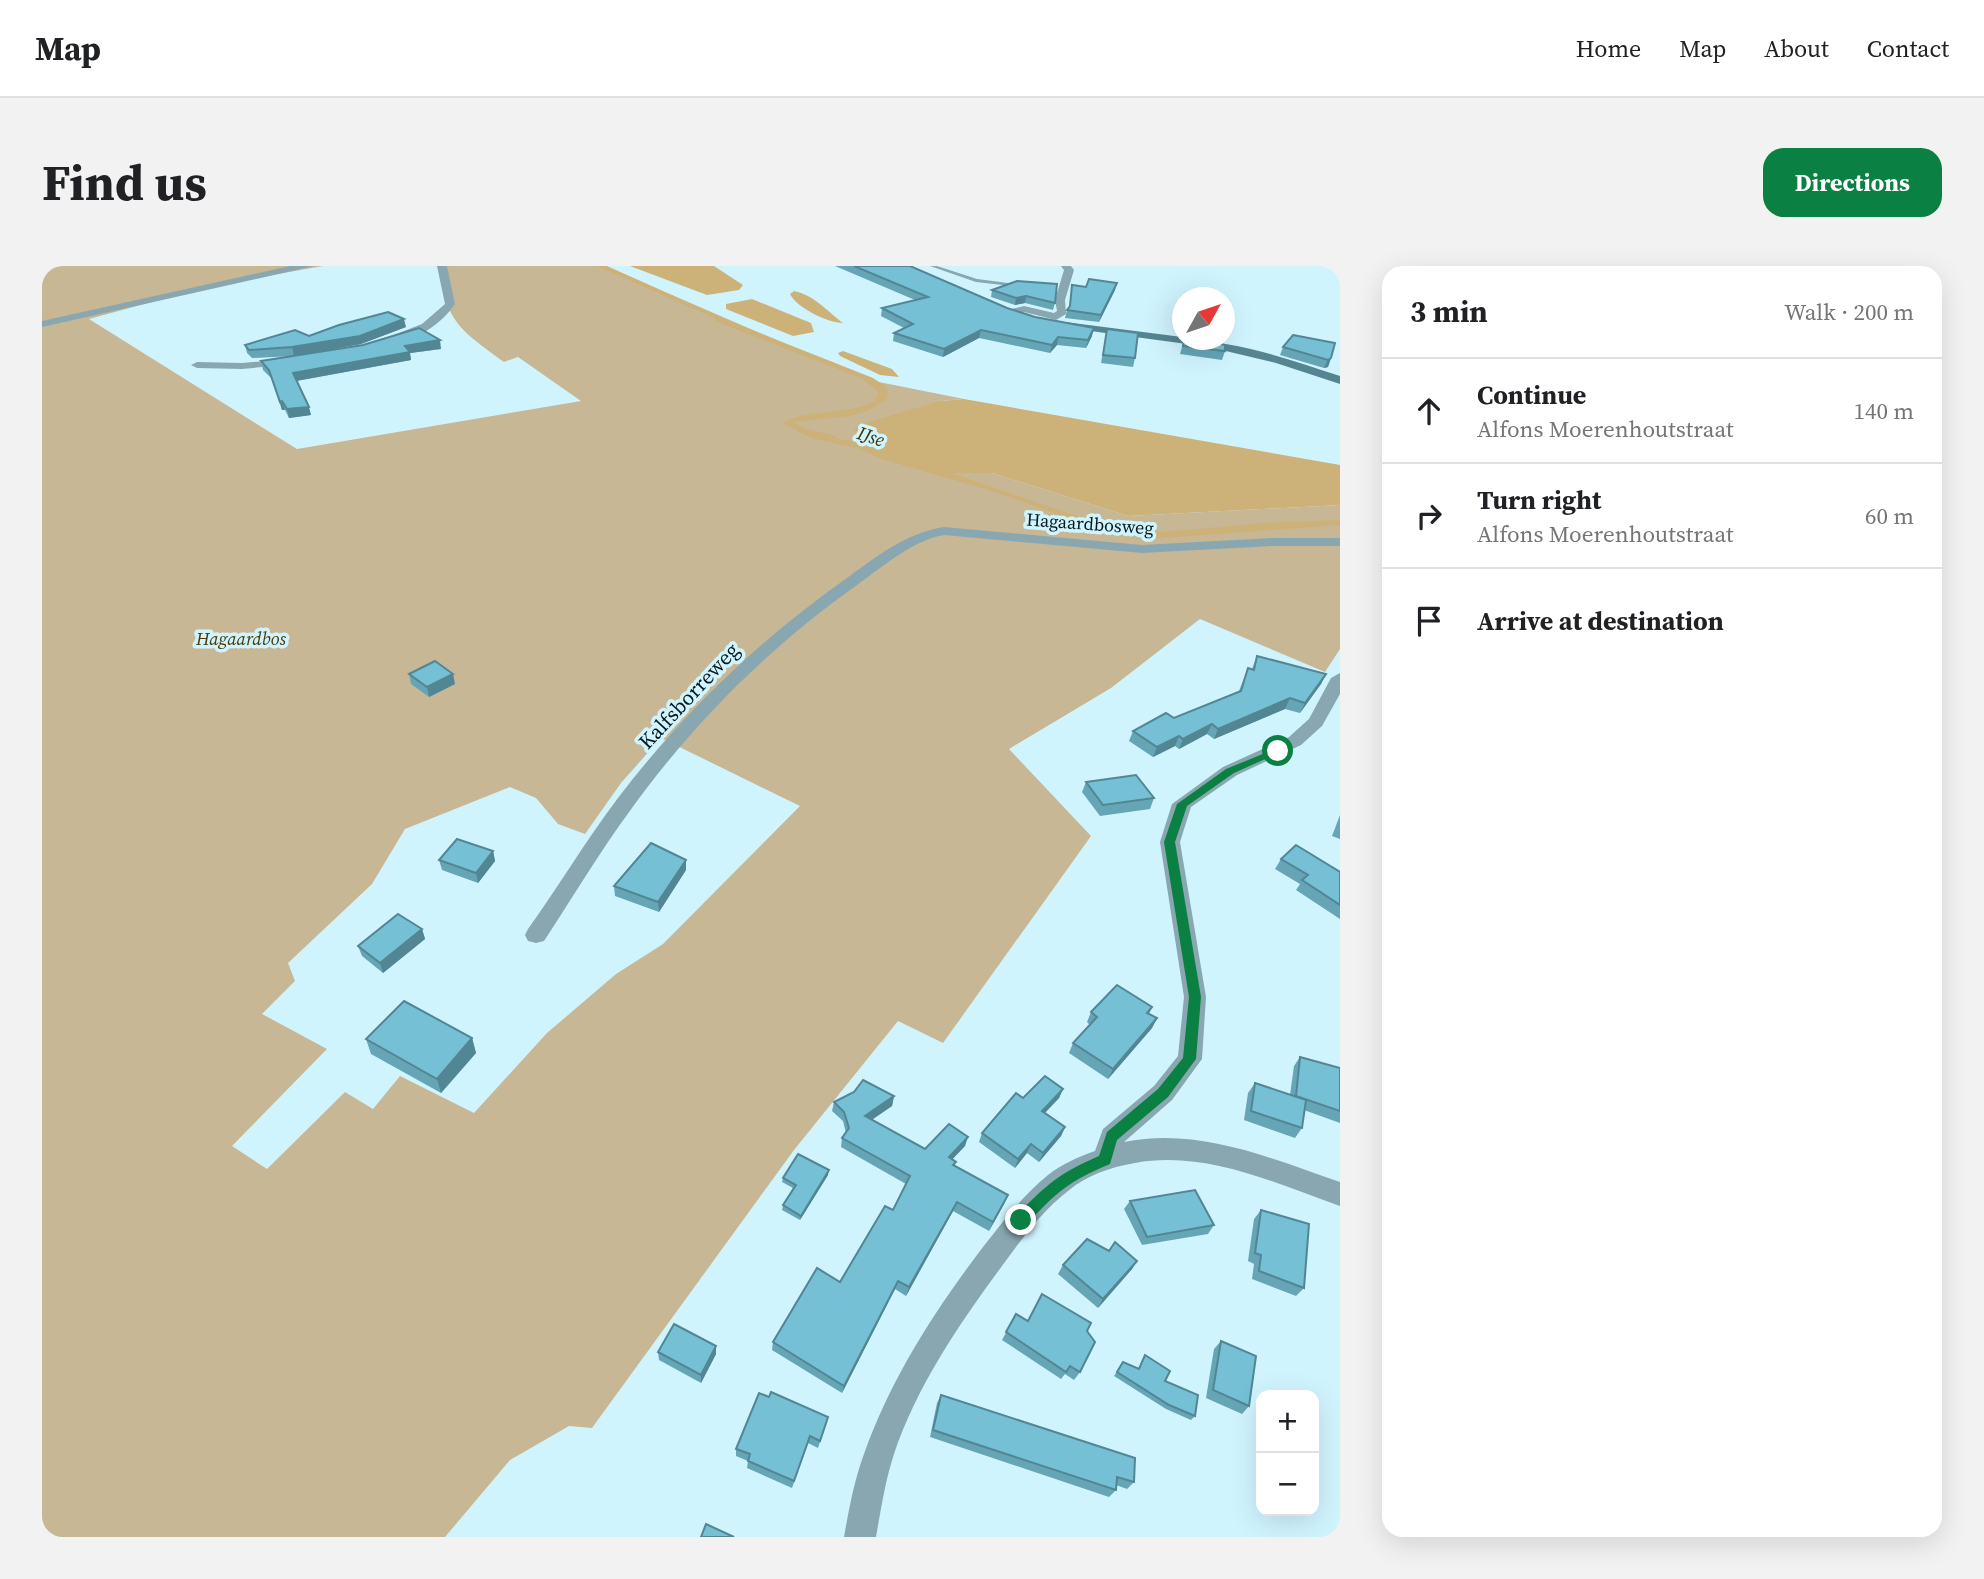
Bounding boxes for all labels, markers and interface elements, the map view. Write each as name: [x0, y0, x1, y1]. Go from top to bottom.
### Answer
text: Map: [35, 26, 101, 71]
text: Home: [1576, 32, 1641, 65]
text: Map: [1679, 32, 1726, 65]
text: About: [1764, 32, 1829, 65]
text: Contact: [1867, 32, 1949, 65]
button: Directions: [1763, 148, 1942, 217]
text: Find us: [42, 149, 207, 216]
north arrow: [1172, 287, 1235, 350]
text: 3 min: [1410, 291, 1488, 332]
text: Walk · 200 m: [1784, 296, 1914, 328]
text: Continue: [1477, 377, 1586, 413]
icon: ahead: [1410, 392, 1448, 430]
text: 140 m: [1853, 395, 1914, 427]
text: Alfons Moerenhoutstraat: [1477, 413, 1734, 445]
water label: IJse: [853, 419, 888, 453]
text: Turn right: [1477, 482, 1601, 518]
icon: right: [1410, 497, 1448, 535]
text: 60 m: [1865, 500, 1914, 532]
street label: Hagaardbosweg: [1026, 507, 1155, 540]
text: Alfons Moerenhoutstraat: [1477, 518, 1734, 550]
icon: arrive: [1410, 602, 1448, 640]
text: Arrive at destination: [1477, 603, 1724, 639]
park label: Hagaardbos: [195, 626, 287, 651]
street label: Kalfsborreweg: [632, 636, 746, 755]
route start: [1262, 735, 1293, 766]
route end: [1005, 1204, 1036, 1235]
map controls: [1256, 1390, 1319, 1516]
button: +: [1256, 1390, 1319, 1453]
button: −: [1256, 1453, 1319, 1516]

